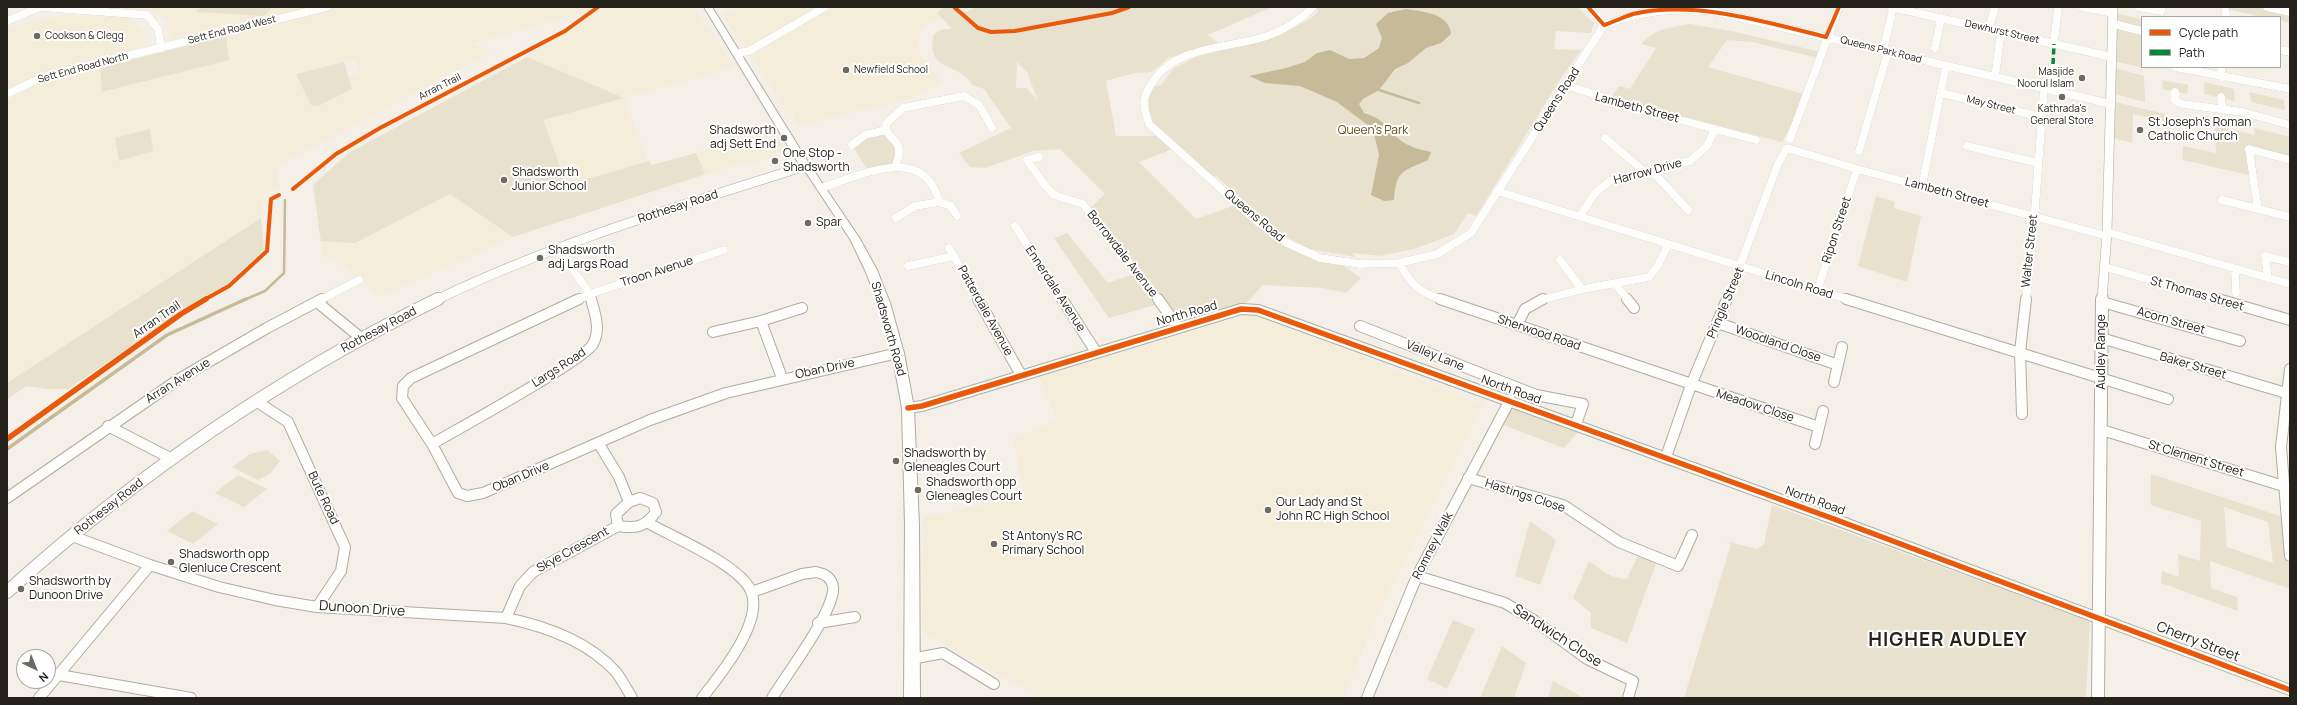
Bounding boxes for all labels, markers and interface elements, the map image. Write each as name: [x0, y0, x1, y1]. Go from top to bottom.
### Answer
street label: Sett End Road West: [187, 13, 277, 47]
legend: [2141, 16, 2281, 68]
street label: Dewhurst Street: [1964, 18, 2040, 46]
text: Cycle path: [2179, 24, 2238, 41]
place label: Cookson & Clegg: [45, 30, 124, 42]
marker: Cookson & Clegg: [32, 31, 42, 41]
street label: Queens Park Road: [1839, 34, 1923, 66]
text: Path: [2179, 44, 2205, 61]
street label: Sett End Road North: [37, 50, 129, 86]
place label: Newfield School: [854, 64, 928, 76]
marker: Newfield School: [841, 65, 851, 75]
street label: Queens Road: [1531, 65, 1583, 135]
place label: Masjide Noorul Islam: [2017, 66, 2074, 90]
street label: Arran Trail: [417, 71, 463, 103]
marker: Masjide Noorul Islam: [2077, 73, 2087, 83]
street label: Lambeth Street: [1593, 90, 1681, 126]
marker: Kathrada's General Store: [2057, 92, 2067, 102]
street label: May Street: [1965, 93, 2017, 117]
place label: Kathrada's General Store: [2030, 103, 2094, 126]
place label: St Joseph's Roman Catholic Church: [2148, 116, 2251, 144]
place label: Shadsworth adj Sett End: [709, 124, 776, 152]
park label: Queen's Park: [1338, 124, 1408, 138]
marker: St Joseph's Roman Catholic Church: [2135, 125, 2145, 135]
marker: Shadsworth adj Sett End: [779, 133, 789, 143]
place label: One Stop - Shadsworth: [783, 147, 850, 175]
marker: One Stop - Shadsworth: [770, 156, 780, 166]
street label: Harrow Drive: [1612, 156, 1684, 188]
place label: Shadsworth Junior School: [512, 166, 587, 194]
marker: Shadsworth Junior School: [499, 175, 509, 185]
street label: Lambeth Street: [1903, 175, 1991, 211]
street label: Rothesay Road: [636, 187, 720, 227]
street label: Queens Road: [1221, 187, 1287, 245]
street label: Ripon Street: [1819, 195, 1855, 265]
street label: Borrowdale Avenue: [1084, 208, 1160, 300]
street label: Walter Street: [2019, 214, 2041, 288]
place label: Spar: [816, 216, 841, 230]
marker: Spar: [803, 218, 813, 228]
street label: Ennerdale Avenue: [1022, 243, 1088, 335]
place label: Shadsworth adj Largs Road: [548, 244, 628, 272]
marker: Shadsworth adj Largs Road: [535, 253, 545, 263]
street label: Troon Avenue: [619, 253, 695, 291]
street label: Patterdale Avenue: [954, 263, 1016, 359]
street label: Pringle Street: [1705, 265, 1747, 341]
street label: Lincoln Road: [1763, 268, 1835, 302]
street label: St Thomas Street: [2149, 274, 2245, 314]
street label: Shadsworth Road: [868, 280, 908, 378]
street label: Arran Trail: [130, 298, 184, 342]
street label: North Road: [1155, 298, 1219, 330]
street label: Rothesay Road: [339, 304, 419, 356]
street label: Acorn Street: [2135, 304, 2207, 338]
street label: Sherwood Road: [1496, 312, 1582, 354]
street label: Audley Range: [2095, 314, 2109, 390]
street label: Woodland Close: [1733, 323, 1823, 365]
street label: Valley Lane: [1404, 338, 1466, 374]
street label: Largs Road: [529, 345, 589, 391]
street label: Baker Street: [2158, 350, 2228, 382]
street label: Arran Avenue: [143, 355, 213, 407]
street label: Oban Drive: [794, 356, 856, 382]
street label: North Road: [1479, 373, 1543, 407]
street label: Meadow Close: [1714, 387, 1796, 425]
street label: St Clement Street: [2146, 438, 2246, 480]
place label: Shadsworth by Gleneagles Court: [904, 447, 1000, 475]
marker: Shadsworth by Gleneagles Court: [891, 456, 901, 466]
street label: Oban Drive: [491, 459, 551, 495]
street label: Bute Road: [304, 469, 342, 527]
street label: Rothesay Road: [72, 476, 146, 538]
place label: Shadsworth opp Gleneagles Court: [926, 476, 1022, 504]
street label: Hastings Close: [1483, 476, 1567, 516]
street label: North Road: [1783, 484, 1847, 518]
marker: Shadsworth opp Gleneagles Court: [913, 485, 923, 495]
place label: Our Lady and St John RC High School: [1276, 496, 1390, 524]
marker: Our Lady and St John RC High School: [1263, 505, 1273, 515]
street label: Romney Walk: [1410, 510, 1456, 582]
street label: Skye Crescent: [534, 524, 612, 576]
place label: St Antony's RC Primary School: [1002, 530, 1084, 558]
marker: St Antony's RC Primary School: [989, 539, 999, 549]
place label: Shadsworth opp Glenluce Crescent: [179, 548, 281, 576]
marker: Shadsworth opp Glenluce Crescent: [166, 557, 176, 567]
place label: Shadsworth by Dunoon Drive: [29, 575, 111, 603]
marker: Shadsworth by Dunoon Drive: [16, 584, 26, 594]
street label: Dunoon Drive: [318, 598, 406, 620]
street label: Sandwich Close: [1509, 601, 1605, 671]
street label: Cherry Street: [2154, 618, 2242, 666]
district label: HIGHER AUDLEY: [1868, 630, 2028, 652]
north arrow: [16, 649, 56, 689]
text: N: [36, 669, 52, 686]

